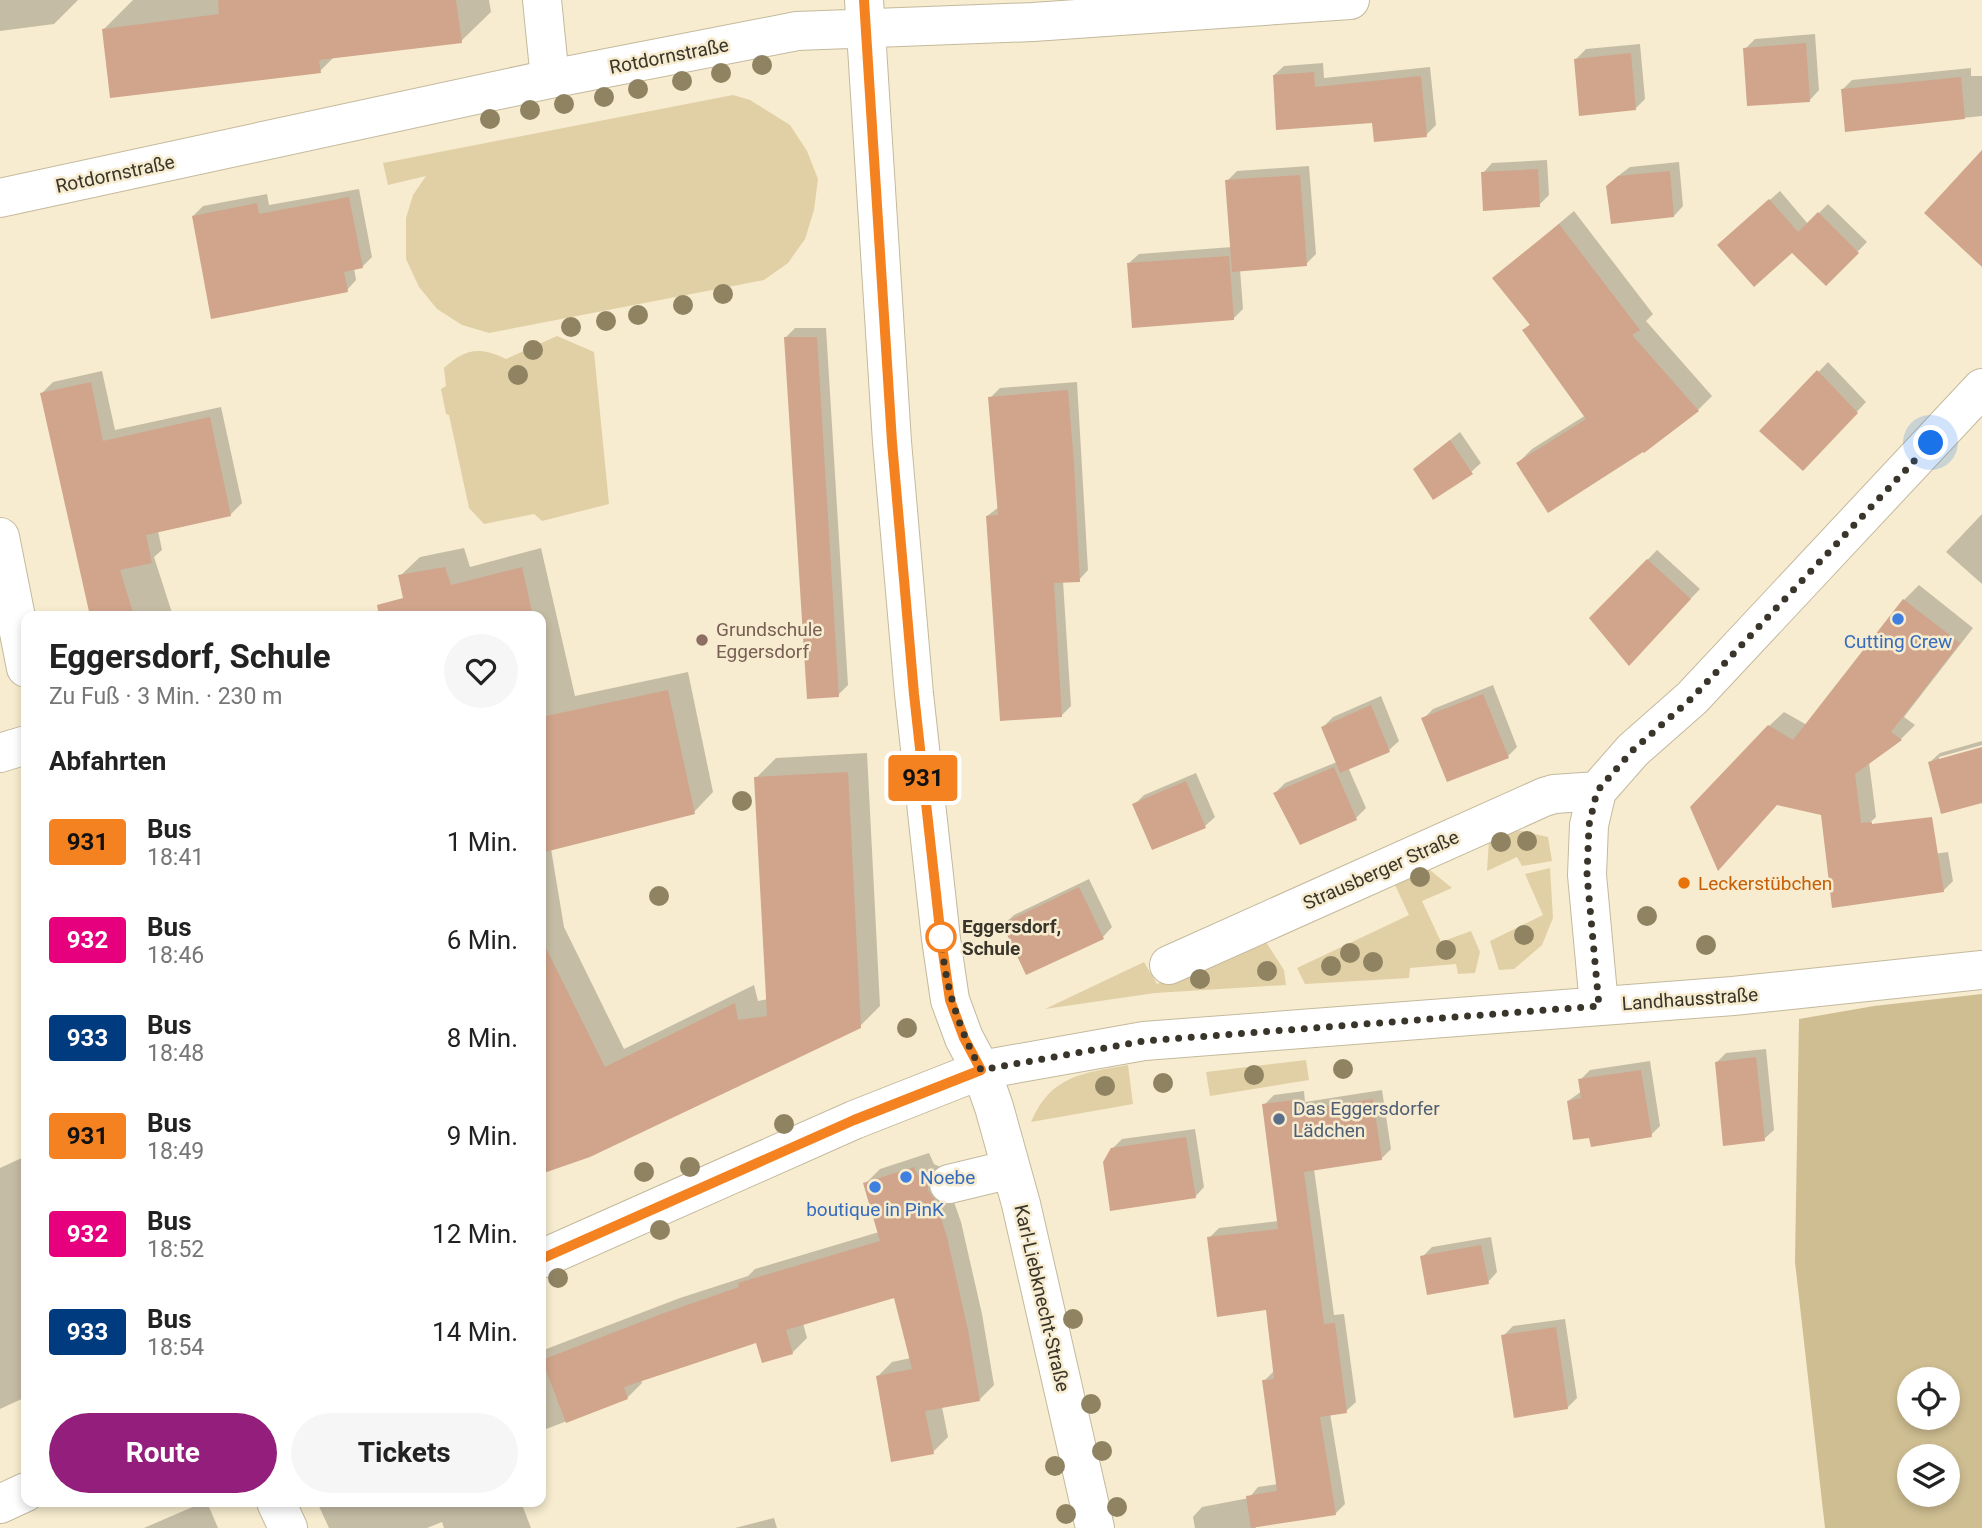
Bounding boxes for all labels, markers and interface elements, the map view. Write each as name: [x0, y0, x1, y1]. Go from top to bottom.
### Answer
street label: Rotdornstraße: [607, 33, 731, 79]
street label: Rotdornstraße: [53, 150, 177, 198]
your location: [1913, 425, 1948, 460]
marker: Cutting Crew: [1890, 611, 1906, 627]
place label: Grundschule Eggersdorf: [716, 618, 822, 663]
place label: Cutting Crew: [1844, 630, 1952, 653]
marker: Grundschule Eggersdorf: [694, 632, 710, 648]
button: heart: [444, 634, 518, 708]
text: Eggersdorf, Schule: [49, 637, 331, 676]
text: Zu Fuß · 3 Min. · 230 m: [49, 683, 282, 710]
text: Abfahrten: [49, 746, 166, 776]
line badge: 931: [883, 755, 963, 801]
text: 931: [902, 764, 944, 792]
text: Bus: [147, 814, 192, 844]
street label: Strausberger Straße: [1299, 825, 1463, 915]
text: 1 Min.: [447, 827, 518, 857]
text: 931: [67, 828, 108, 856]
text: 18:41: [147, 844, 204, 871]
place label: Leckerstübchen: [1698, 872, 1832, 895]
marker: Leckerstübchen: [1676, 875, 1692, 891]
text: Bus: [147, 912, 192, 942]
place label: Eggersdorf, Schule: [962, 915, 1061, 960]
marker: Eggersdorf, Schule: [926, 922, 956, 952]
text: 6 Min.: [447, 925, 518, 955]
text: 932: [67, 926, 108, 954]
text: 18:46: [147, 942, 204, 969]
street label: Landhausstraße: [1621, 983, 1759, 1015]
text: Bus: [147, 1010, 192, 1040]
text: 8 Min.: [447, 1023, 518, 1053]
text: 933: [67, 1024, 108, 1052]
text: 18:48: [147, 1040, 204, 1067]
place label: Das Eggersdorfer Lädchen: [1293, 1097, 1440, 1142]
text: Bus: [147, 1108, 192, 1138]
marker: Das Eggersdorfer Lädchen: [1271, 1111, 1287, 1127]
text: 9 Min.: [447, 1121, 518, 1151]
text: 931: [67, 1122, 108, 1150]
text: 18:49: [147, 1138, 204, 1165]
place label: Noebe: [920, 1166, 975, 1189]
marker: Noebe: [898, 1169, 914, 1185]
marker: boutique in PinK: [867, 1179, 883, 1195]
place label: boutique in PinK: [806, 1198, 944, 1221]
street label: Karl-Liebknecht-Straße: [1009, 1202, 1075, 1394]
text: Bus: [147, 1206, 192, 1236]
text: 12 Min.: [432, 1219, 518, 1249]
text: 932: [67, 1220, 108, 1248]
text: 18:52: [147, 1236, 204, 1263]
text: Bus: [147, 1304, 192, 1334]
text: 14 Min.: [432, 1317, 518, 1347]
text: 933: [67, 1318, 108, 1346]
text: 18:54: [147, 1334, 204, 1361]
map controls: [1897, 1367, 1960, 1507]
button: locate: [1897, 1367, 1960, 1430]
button: Route: [49, 1413, 277, 1493]
button: Tickets: [291, 1413, 518, 1493]
button: layers: [1897, 1444, 1960, 1507]

